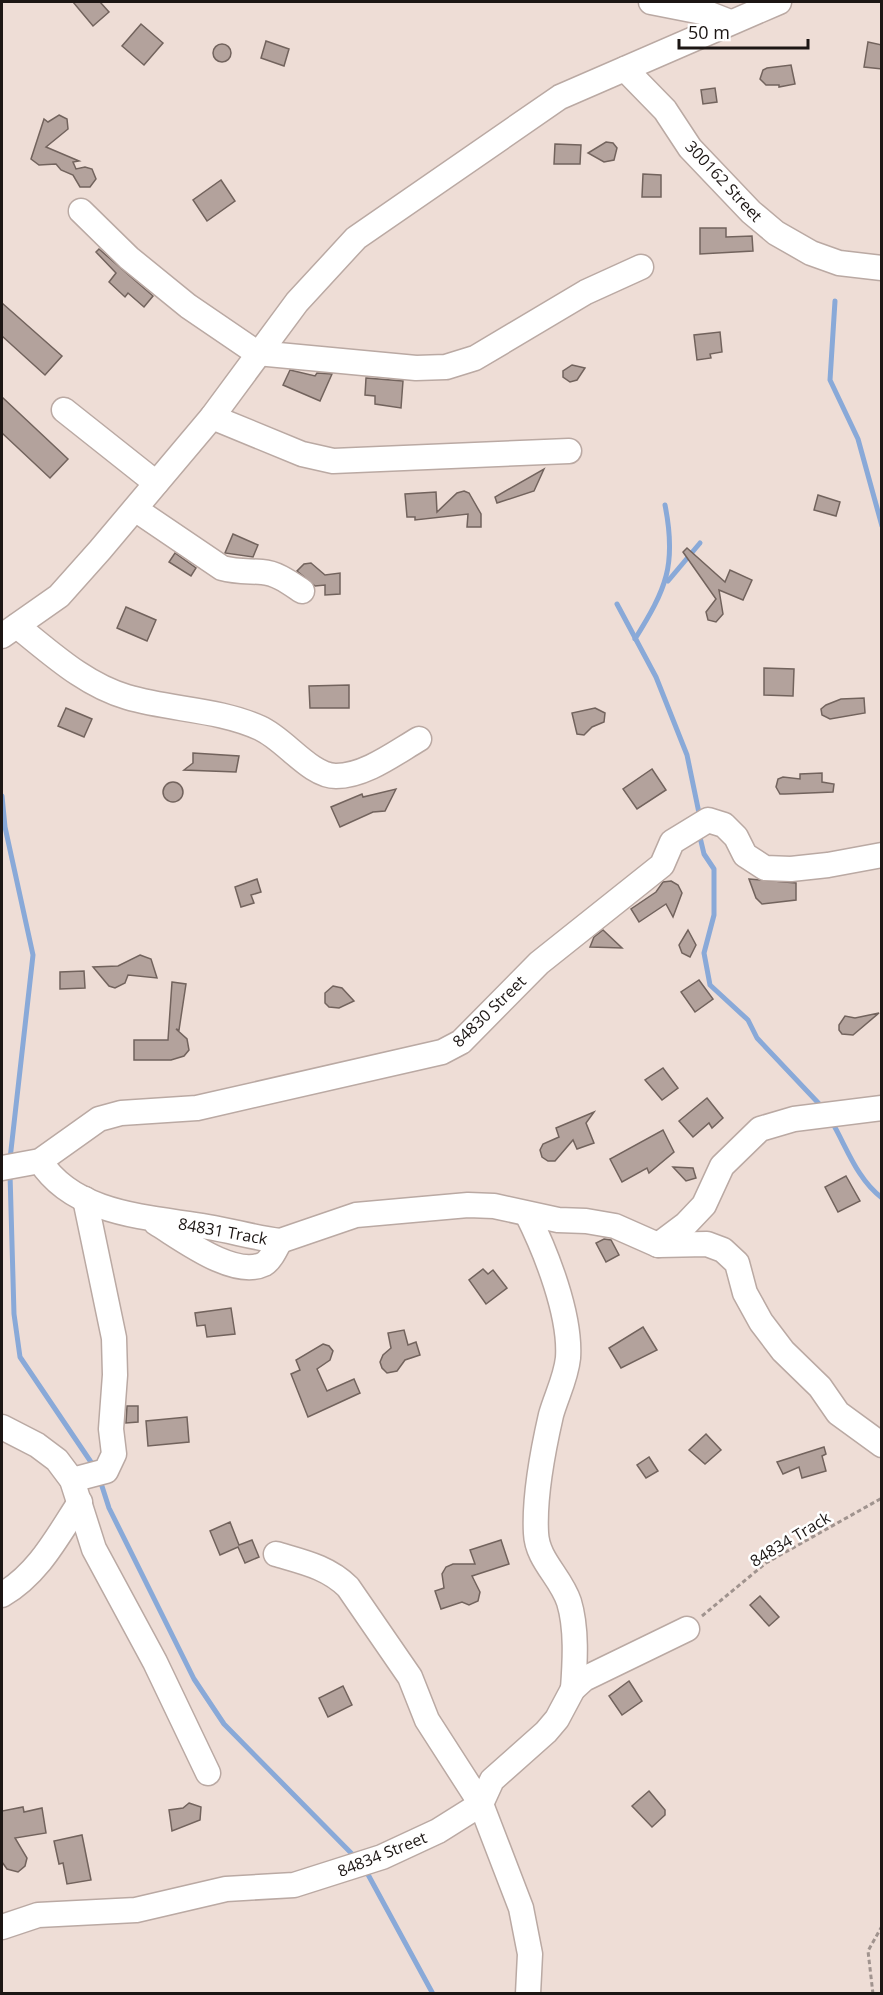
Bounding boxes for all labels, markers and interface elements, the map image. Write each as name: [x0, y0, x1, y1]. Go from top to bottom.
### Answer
scale bar: [679, 12, 808, 50]
text: 50 m: [688, 20, 730, 44]
street label: 300162 Street: [681, 136, 768, 227]
street label: 84830 Street: [447, 970, 531, 1052]
street label: 84831 Track: [177, 1212, 270, 1250]
street label: 84834 Track: [746, 1506, 835, 1572]
street label: 84834 Street: [334, 1826, 430, 1882]

